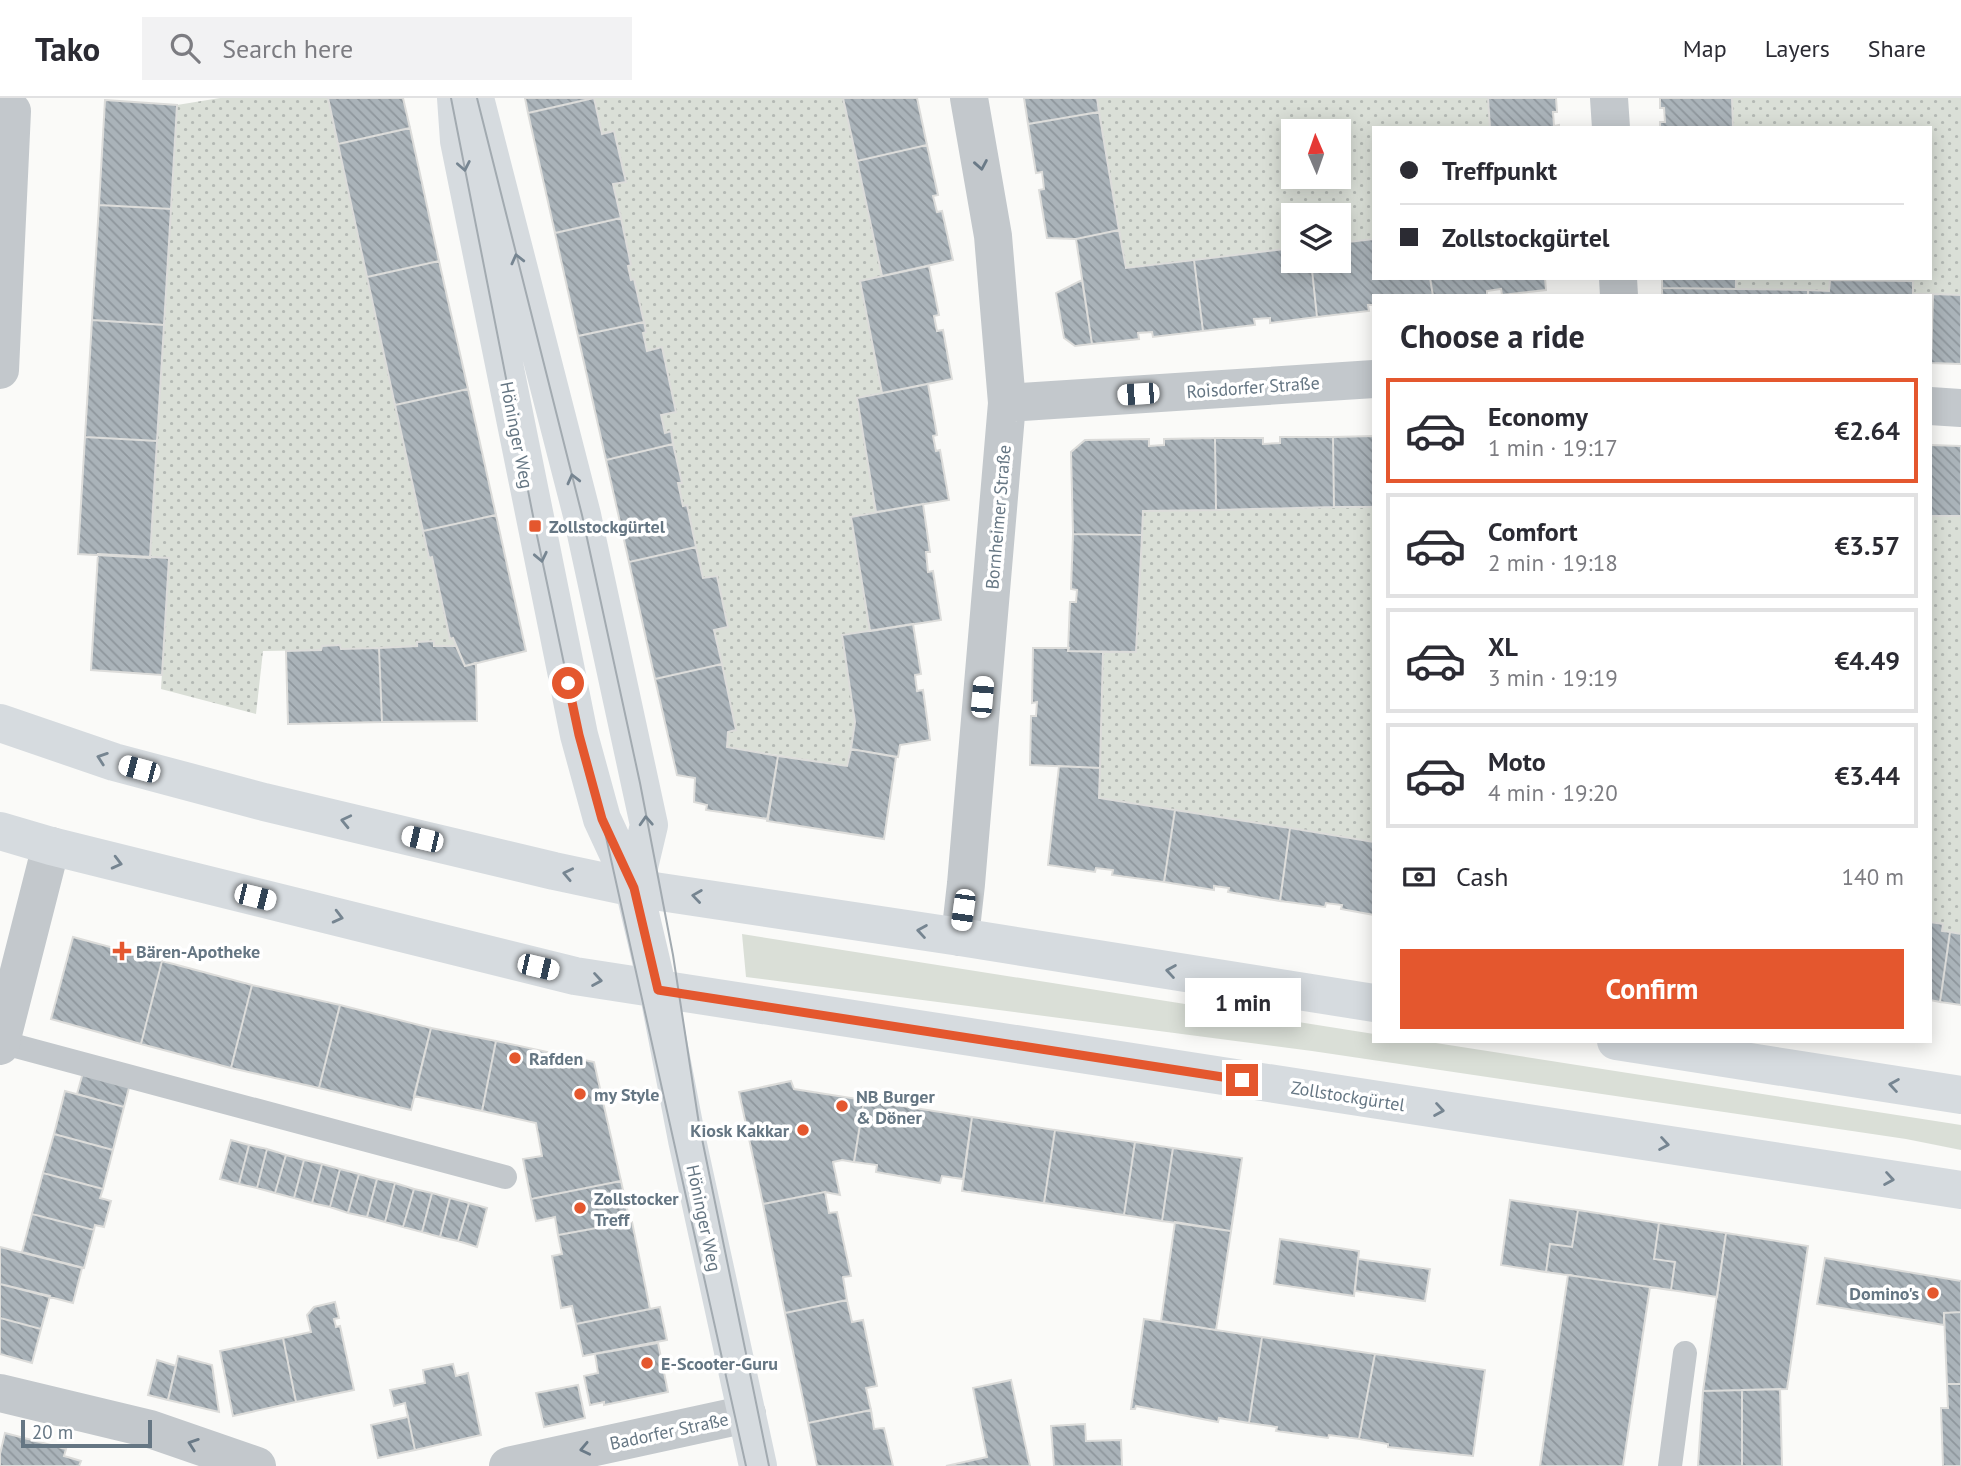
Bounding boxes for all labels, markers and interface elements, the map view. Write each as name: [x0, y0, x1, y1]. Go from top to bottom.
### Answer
search box: [142, 17, 632, 80]
text: Tako: [35, 27, 100, 70]
icon: search: [166, 29, 204, 67]
text: Search here: [222, 32, 353, 65]
text: Map: [1683, 33, 1727, 64]
text: Layers: [1765, 33, 1830, 64]
text: Share: [1868, 33, 1926, 64]
north arrow: [1281, 119, 1351, 189]
map controls: [1281, 119, 1351, 273]
text: Treffpunkt: [1442, 154, 1557, 187]
one-way arrow: [973, 159, 988, 171]
one-way arrow: [455, 160, 470, 172]
button: layers: [1281, 203, 1351, 273]
text: Zollstockgürtel: [1442, 221, 1610, 254]
one-way arrow: [511, 253, 525, 265]
text: Choose a ride: [1400, 315, 1585, 357]
street label: Roisdorfer Straße: [1186, 371, 1320, 403]
street label: Höninger Weg: [495, 380, 539, 490]
car: [1117, 382, 1160, 406]
icon: car: [1404, 399, 1467, 462]
text: Economy: [1488, 400, 1588, 433]
text: €2.64: [1835, 414, 1900, 447]
text: 1 min · 19:17: [1488, 433, 1618, 462]
street label: Bornheimer Straße: [980, 444, 1016, 590]
one-way arrow: [567, 473, 581, 485]
icon: car: [1404, 514, 1467, 577]
place label: Zollstockgürtel: [549, 515, 666, 538]
text: Comfort: [1488, 515, 1578, 548]
marker: Zollstockgürtel: [527, 518, 543, 534]
text: €3.57: [1835, 529, 1900, 562]
text: 2 min · 19:18: [1488, 548, 1618, 577]
one-way arrow: [533, 551, 548, 563]
icon: car: [1404, 629, 1467, 692]
text: XL: [1488, 630, 1518, 663]
text: €4.49: [1835, 644, 1900, 677]
text: 3 min · 19:19: [1488, 663, 1618, 692]
route start: [552, 667, 584, 699]
car: [970, 675, 995, 719]
icon: car: [1404, 744, 1467, 807]
text: Moto: [1488, 745, 1546, 778]
one-way arrow: [97, 752, 109, 766]
car: [116, 753, 163, 785]
text: €3.44: [1835, 759, 1900, 792]
text: 4 min · 19:20: [1488, 778, 1618, 807]
one-way arrow: [340, 815, 352, 830]
one-way arrow: [639, 815, 654, 826]
car: [400, 824, 445, 854]
one-way arrow: [111, 855, 123, 869]
icon: cash: [1400, 858, 1438, 896]
text: Cash: [1456, 860, 1508, 893]
text: 140 m: [1842, 862, 1904, 891]
one-way arrow: [562, 867, 574, 882]
car: [233, 882, 278, 912]
car: [950, 888, 977, 932]
one-way arrow: [691, 889, 703, 904]
one-way arrow: [332, 909, 344, 923]
one-way arrow: [916, 924, 928, 939]
place label: Bären-Apotheke: [136, 940, 260, 963]
marker: Bären-Apotheke: [114, 943, 130, 959]
button: Confirm: [1400, 949, 1904, 1029]
car: [516, 952, 561, 982]
one-way arrow: [1165, 964, 1176, 979]
one-way arrow: [591, 972, 603, 987]
callout: 1 min: [1184, 978, 1300, 1028]
text: 1 min: [1215, 988, 1271, 1017]
place label: Rafden: [529, 1047, 583, 1070]
marker: Rafden: [507, 1050, 523, 1066]
route end: [1226, 1064, 1258, 1096]
street label: Zollstockgürtel: [1289, 1076, 1407, 1116]
one-way arrow: [1888, 1077, 1899, 1092]
place label: my Style: [594, 1083, 659, 1106]
place label: NB Burger & Döner: [856, 1085, 935, 1129]
marker: my Style: [572, 1086, 588, 1102]
marker: NB Burger & Döner: [834, 1098, 850, 1114]
one-way arrow: [1433, 1102, 1445, 1117]
place label: Kiosk Kakkar: [690, 1119, 790, 1142]
marker: Kiosk Kakkar: [795, 1122, 811, 1138]
one-way arrow: [1658, 1137, 1670, 1152]
street label: Höninger Weg: [681, 1163, 727, 1273]
one-way arrow: [1883, 1171, 1895, 1186]
place label: Zollstocker Treff: [594, 1187, 679, 1231]
marker: Zollstocker Treff: [572, 1200, 588, 1216]
place label: Domino's: [1849, 1282, 1919, 1305]
marker: Domino's: [1925, 1285, 1941, 1301]
place label: E-Scooter-Guru: [661, 1352, 778, 1375]
marker: E-Scooter-Guru: [639, 1355, 655, 1371]
street label: Badorfer Straße: [607, 1407, 731, 1455]
scale bar: [21, 1417, 152, 1449]
text: 20 m: [32, 1420, 73, 1444]
one-way arrow: [187, 1438, 199, 1452]
one-way arrow: [579, 1441, 591, 1456]

